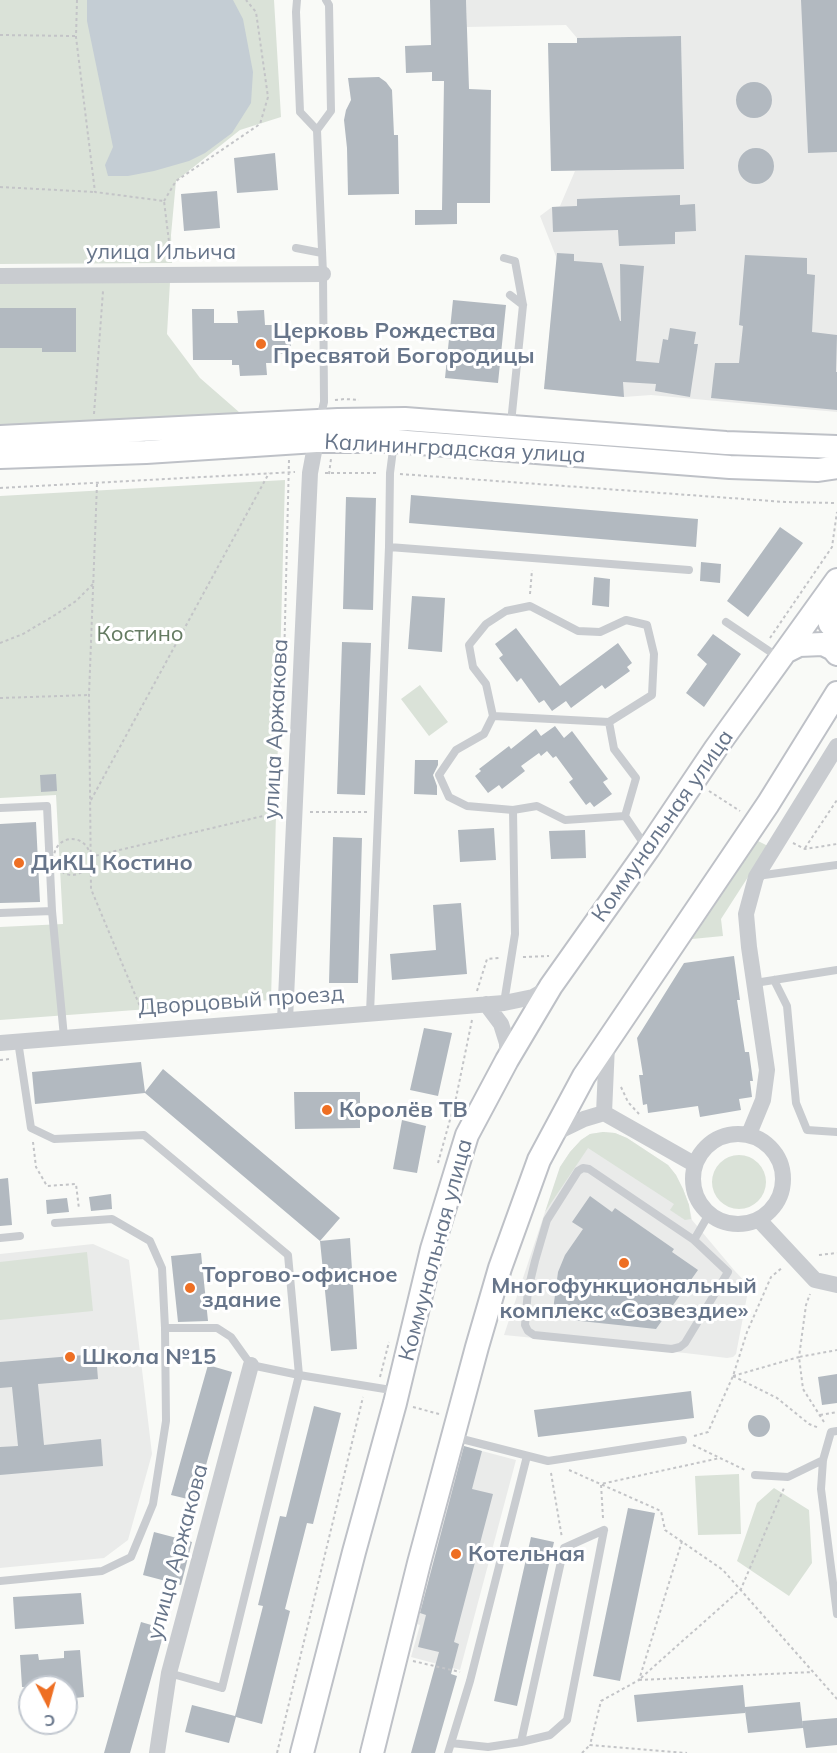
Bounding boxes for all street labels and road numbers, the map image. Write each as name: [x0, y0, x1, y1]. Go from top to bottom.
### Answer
street label: улица Ильича: [86, 239, 236, 265]
street label: Калининградская улица: [324, 429, 586, 469]
street label: улица Аржакова: [258, 638, 294, 820]
street label: Коммунальная улица: [587, 725, 739, 927]
street label: Дворцовый проезд: [137, 981, 345, 1021]
street label: Коммунальная улица: [394, 1136, 478, 1364]
street label: улица Аржакова: [142, 1461, 214, 1643]

